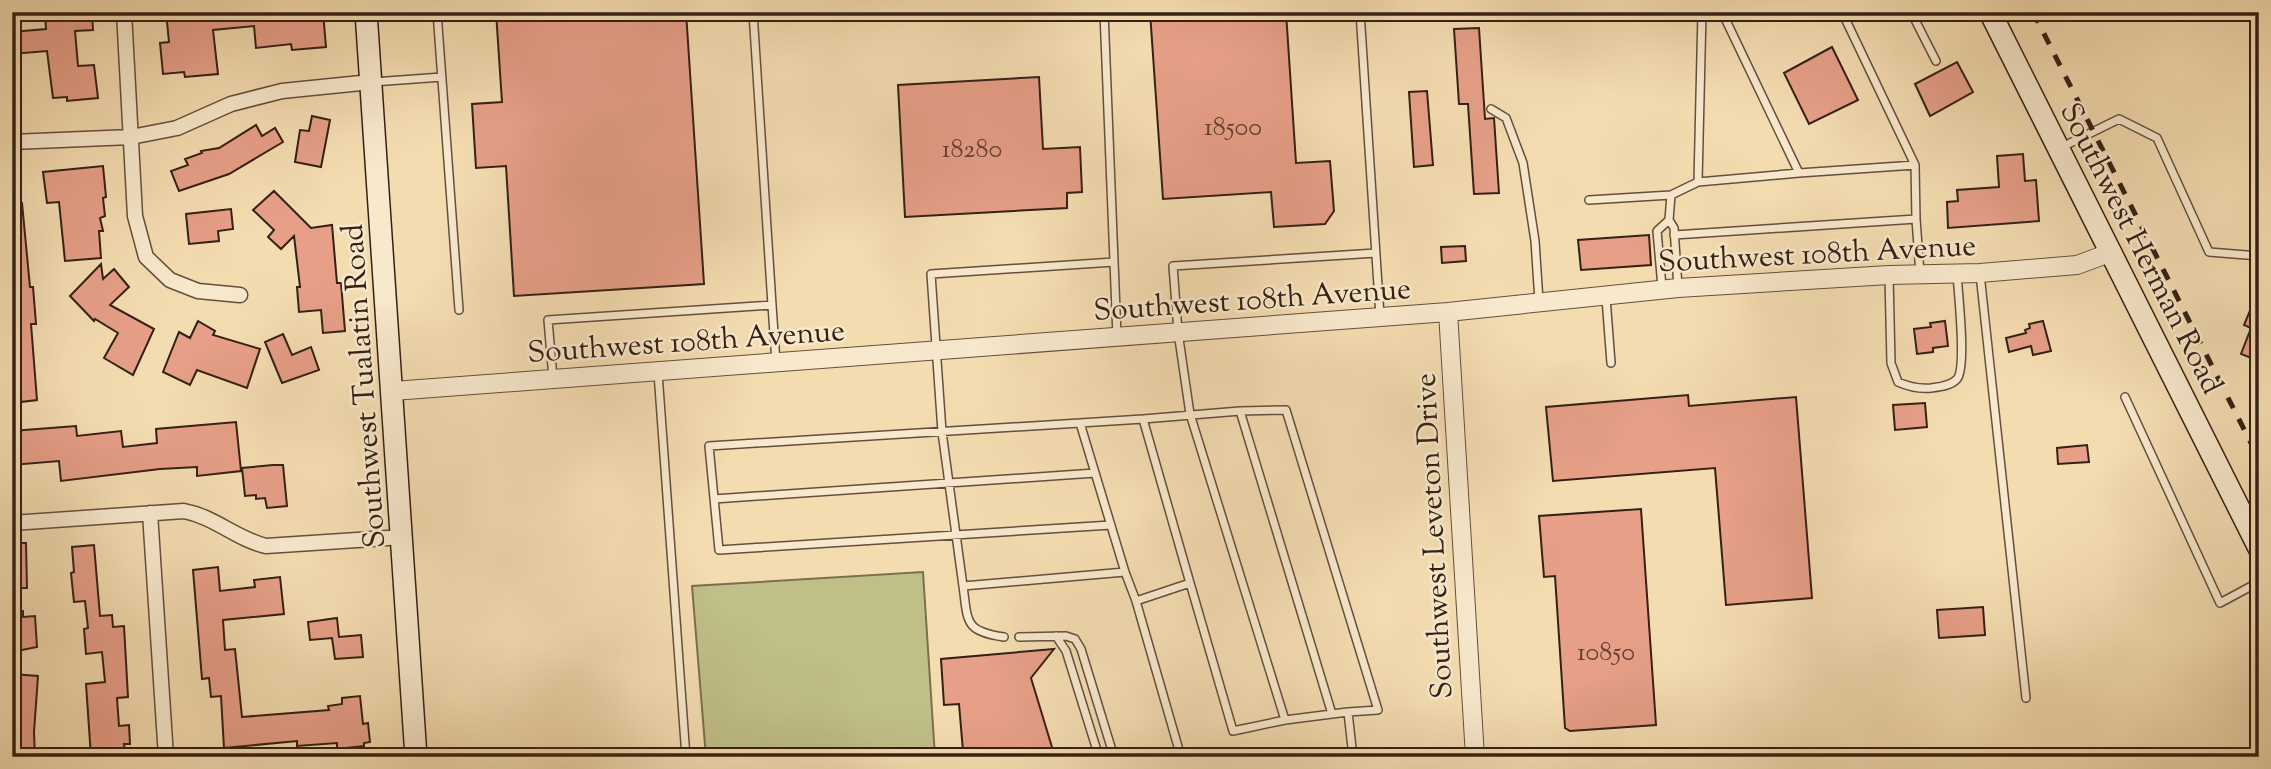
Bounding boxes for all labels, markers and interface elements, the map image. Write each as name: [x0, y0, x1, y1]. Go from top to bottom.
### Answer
street label: Southwest Herman Road: [2047, 96, 2232, 403]
house number: 18500: [1204, 110, 1262, 147]
house number: 18280: [942, 132, 1002, 169]
street label: Southwest Tualatin Road: [333, 222, 398, 549]
street label: Southwest 108th Avenue: [1657, 226, 1977, 285]
street label: Southwest 108th Avenue: [1092, 269, 1412, 334]
street label: Southwest 108th Avenue: [526, 311, 846, 376]
street label: Southwest Leveton Drive: [1405, 372, 1466, 700]
house number: 10850: [1577, 635, 1635, 672]

